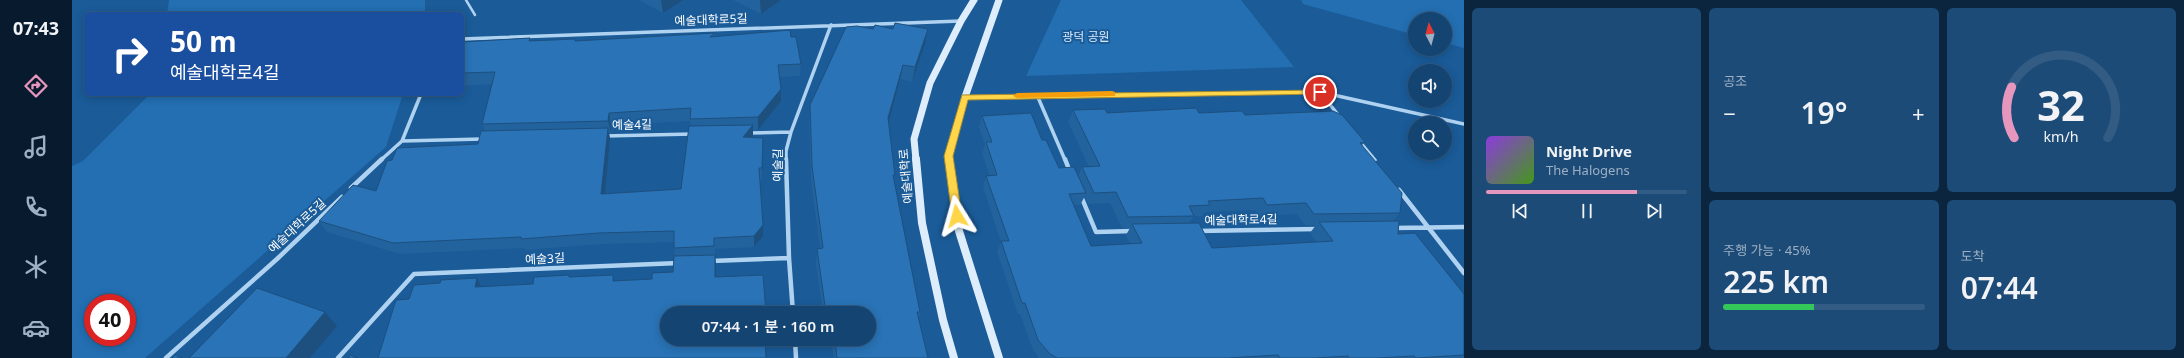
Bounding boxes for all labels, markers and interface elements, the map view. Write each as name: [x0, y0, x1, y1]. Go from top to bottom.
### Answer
street label: 예술대학로5길: [674, 10, 748, 29]
north arrow: [1408, 12, 1452, 56]
map controls: [1408, 12, 1452, 160]
text: 07:43: [13, 16, 59, 40]
text: 50 m: [170, 22, 237, 60]
icon: right: [104, 28, 156, 80]
park label: 광덕 공원: [1062, 28, 1110, 45]
text: 예술대학로4길: [170, 60, 280, 84]
button: sound: [1408, 64, 1452, 108]
icon: directions: [22, 72, 50, 100]
text: 공조: [1723, 72, 1747, 90]
pin: [1303, 75, 1337, 109]
text: 32: [2038, 77, 2085, 133]
icon: arrive: [1309, 81, 1331, 103]
text: 19°: [1800, 92, 1848, 133]
text: −: [1723, 98, 1736, 128]
text: +: [1912, 98, 1925, 128]
street label: 예술4길: [612, 116, 652, 133]
button: search: [1408, 116, 1452, 160]
text: km/h: [2044, 127, 2079, 146]
icon: music: [22, 133, 50, 161]
text: Night Drive: [1546, 141, 1632, 161]
street label: 예술길: [769, 148, 786, 182]
street label: 예술대학로: [895, 148, 916, 204]
text: The Halogens: [1546, 161, 1630, 179]
icon: phone: [22, 193, 50, 221]
street label: 예술대학로5길: [264, 194, 329, 257]
position arrow: [936, 195, 978, 237]
icon: previous: [1509, 200, 1531, 222]
icon: pause: [1576, 200, 1598, 222]
icon: next: [1643, 200, 1665, 222]
street label: 예술대학로4길: [1204, 210, 1278, 229]
text: 주행 가능 · 45%: [1723, 241, 1810, 259]
text: 도착: [1961, 247, 1985, 265]
street label: 예술3길: [525, 249, 565, 268]
icon: climate: [22, 253, 50, 281]
text: 225 km: [1723, 261, 1829, 302]
text: 07:44: [1961, 267, 2038, 308]
speed limit sign: 40: [84, 294, 136, 346]
icon: car: [22, 314, 50, 342]
text: 07:44 · 1 분 · 160 m: [702, 316, 834, 336]

